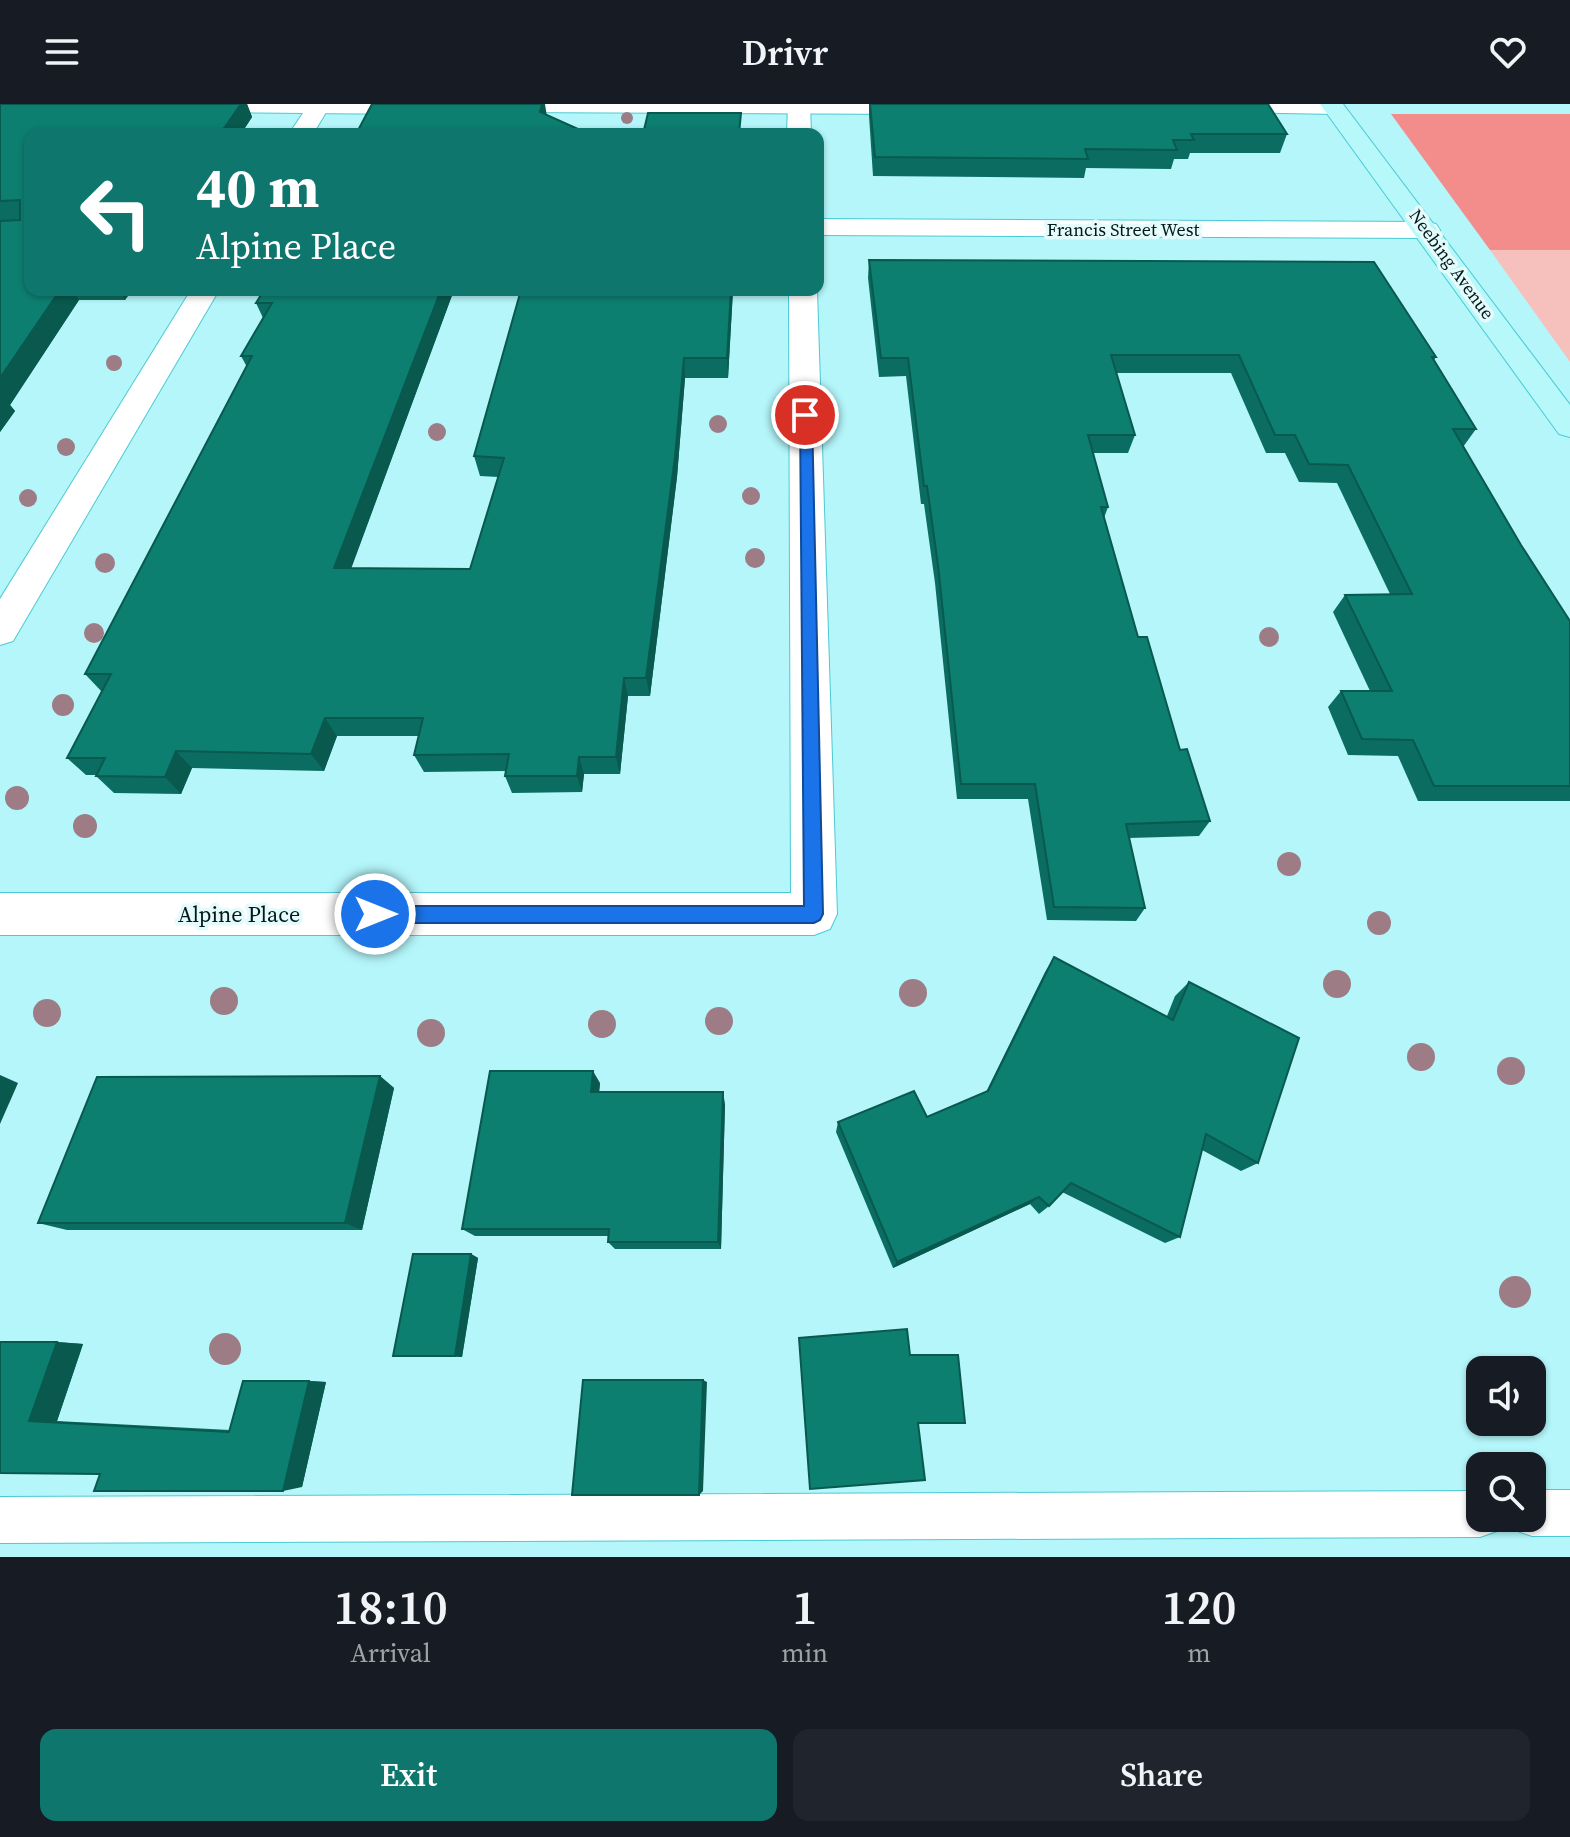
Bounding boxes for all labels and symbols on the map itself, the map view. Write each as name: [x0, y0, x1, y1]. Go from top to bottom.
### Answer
street label: Neebing Avenue: [1404, 204, 1500, 324]
street label: Francis Street West: [1047, 217, 1199, 242]
pin: [771, 381, 839, 449]
position arrow: [333, 872, 417, 956]
street label: Alpine Place: [178, 899, 300, 929]

